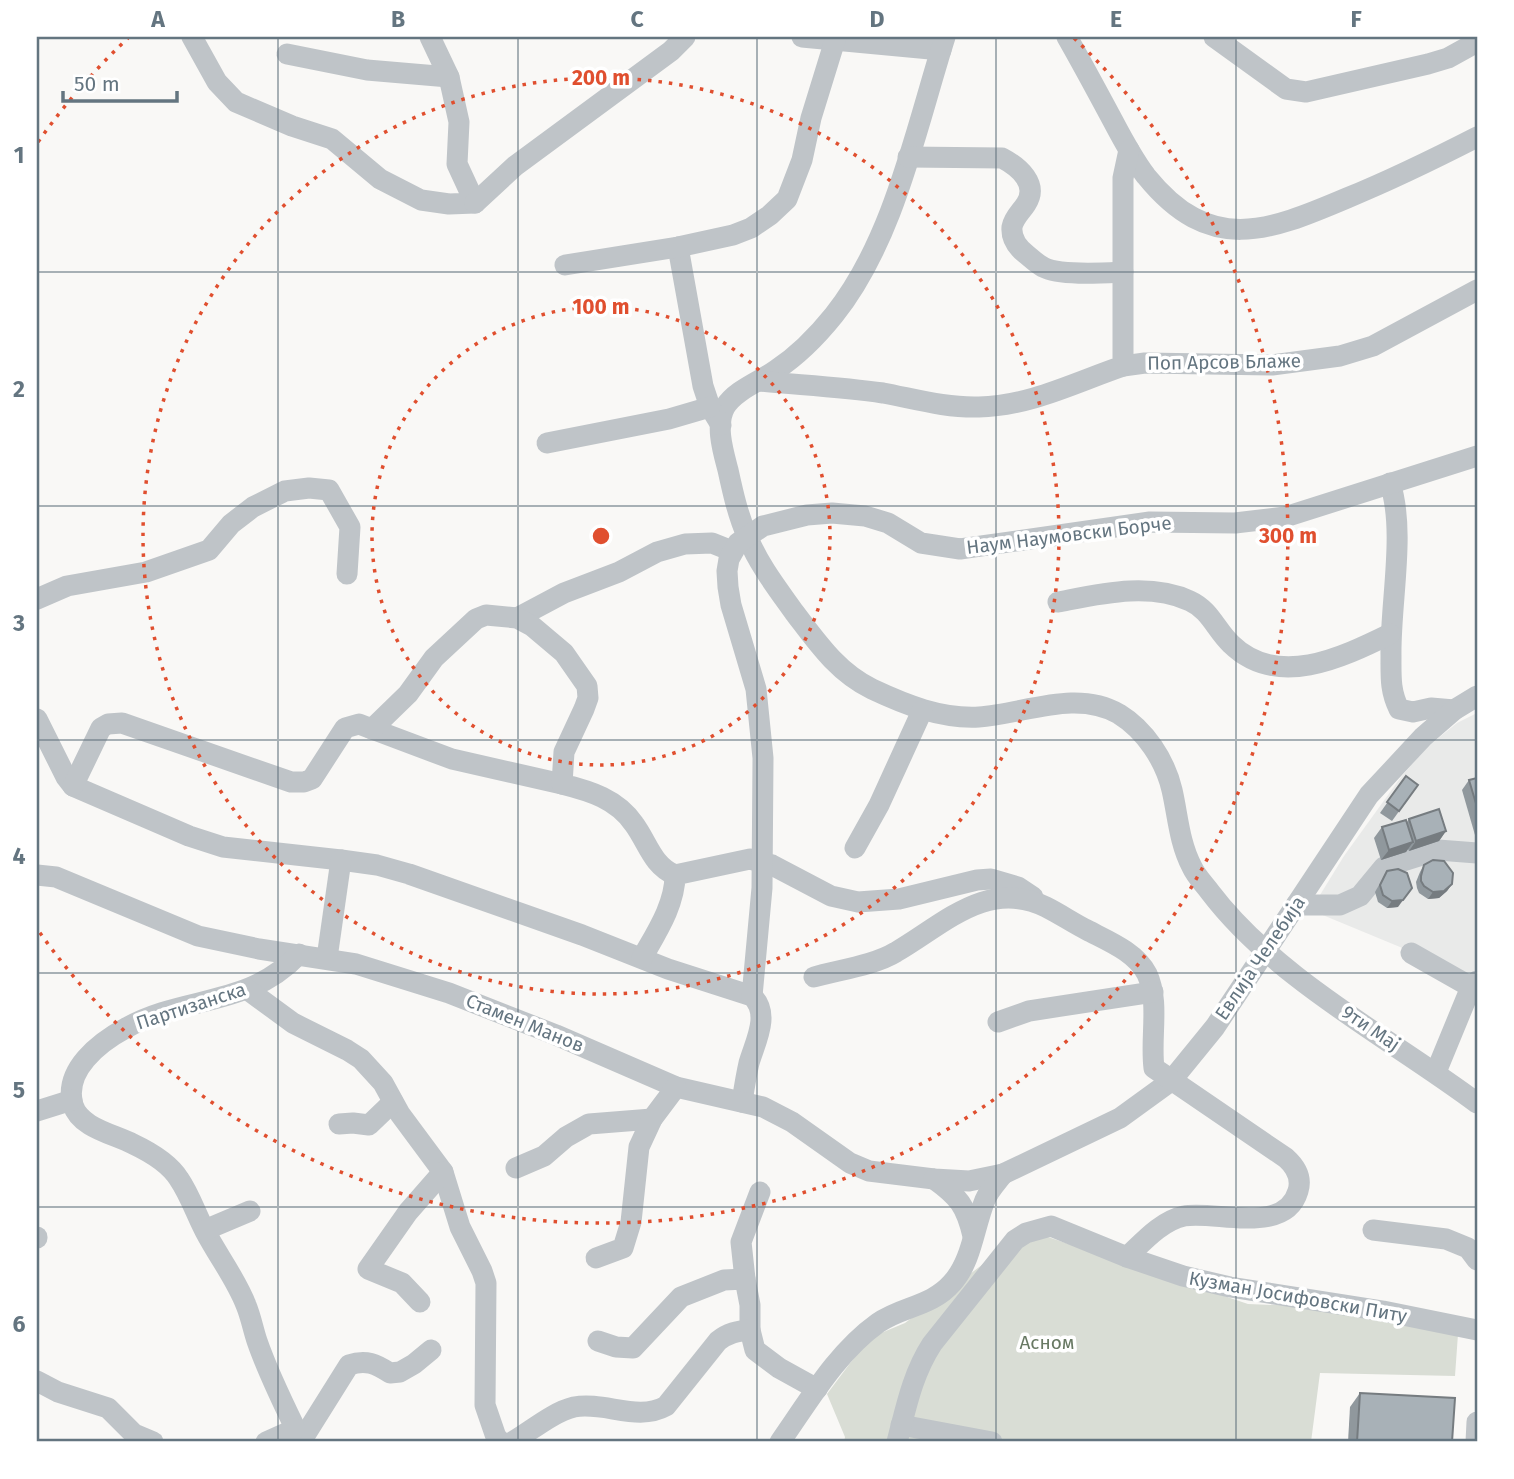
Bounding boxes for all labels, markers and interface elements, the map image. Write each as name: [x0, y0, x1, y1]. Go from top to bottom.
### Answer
text: A: [150, 5, 165, 33]
text: B: [391, 5, 405, 33]
text: C: [630, 5, 644, 33]
text: D: [870, 5, 885, 33]
text: E: [1110, 5, 1122, 33]
text: F: [1350, 5, 1362, 33]
scale bar: [63, 60, 177, 104]
text: 200 m: [572, 65, 630, 91]
text: 50 m: [74, 71, 120, 97]
text: 1: [14, 141, 24, 169]
text: 100 m: [572, 294, 630, 320]
street label: Поп Арсов Блаже: [1147, 349, 1301, 375]
text: 2: [13, 375, 25, 403]
street label: Наум Наумовски Борче: [965, 511, 1173, 559]
text: 300 m: [1258, 523, 1317, 549]
centre of rings: [589, 524, 613, 548]
text: 3: [12, 609, 25, 637]
text: 4: [13, 842, 26, 870]
street label: Евлија Челебија: [1210, 892, 1310, 1024]
street label: Партизанска: [133, 977, 249, 1035]
street label: Стамен Манов: [463, 989, 587, 1057]
street label: 9ти Мај: [1338, 1000, 1404, 1056]
text: 5: [13, 1076, 25, 1104]
street label: Кузман Јосифовски Питу: [1187, 1266, 1410, 1328]
text: 6: [13, 1310, 26, 1338]
park label: Асном: [1019, 1331, 1075, 1354]

